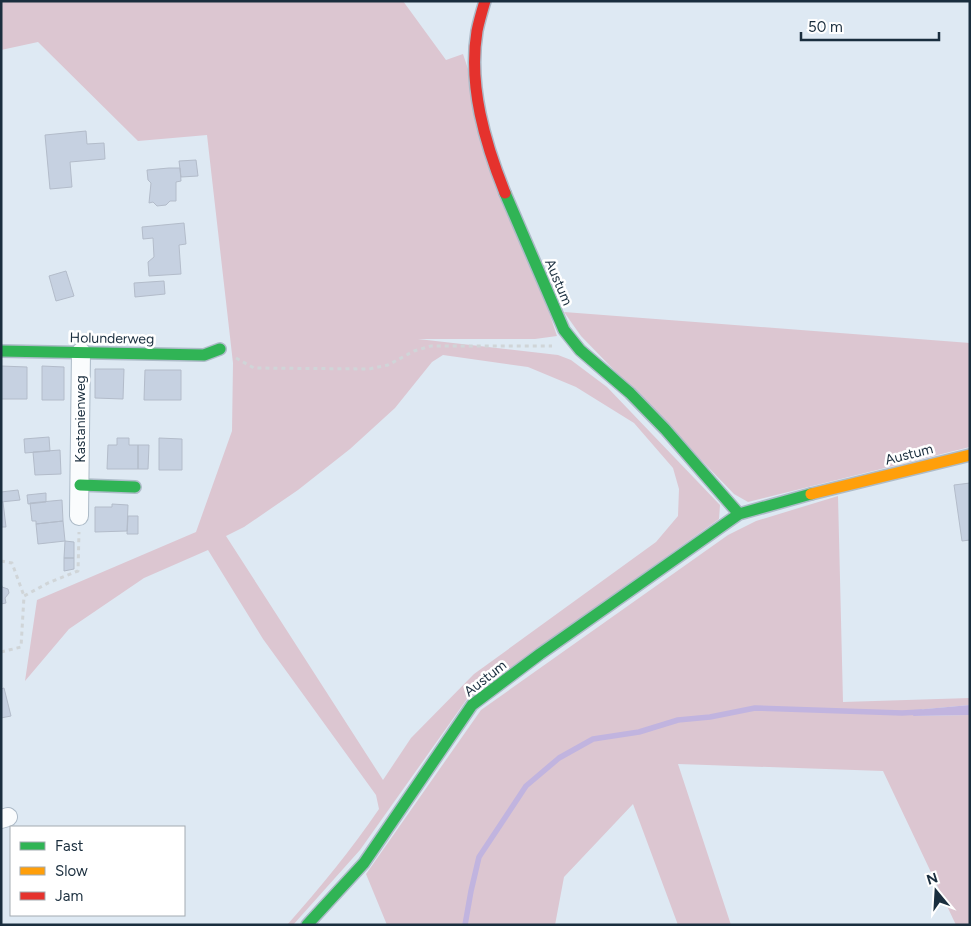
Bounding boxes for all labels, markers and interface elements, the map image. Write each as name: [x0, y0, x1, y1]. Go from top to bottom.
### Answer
scale bar: [801, 10, 938, 42]
text: 50 m: [808, 18, 843, 36]
street label: Austum: [541, 256, 576, 308]
street label: Holunderweg: [70, 329, 154, 348]
street label: Kastanienweg: [72, 375, 89, 463]
street label: Austum: [883, 440, 935, 469]
street label: Austum: [461, 657, 510, 700]
legend: [10, 826, 185, 916]
text: Fast: [55, 837, 84, 855]
text: Slow: [55, 862, 88, 880]
north arrow: [911, 866, 961, 916]
text: N: [924, 869, 940, 889]
text: Jam: [55, 887, 83, 905]

